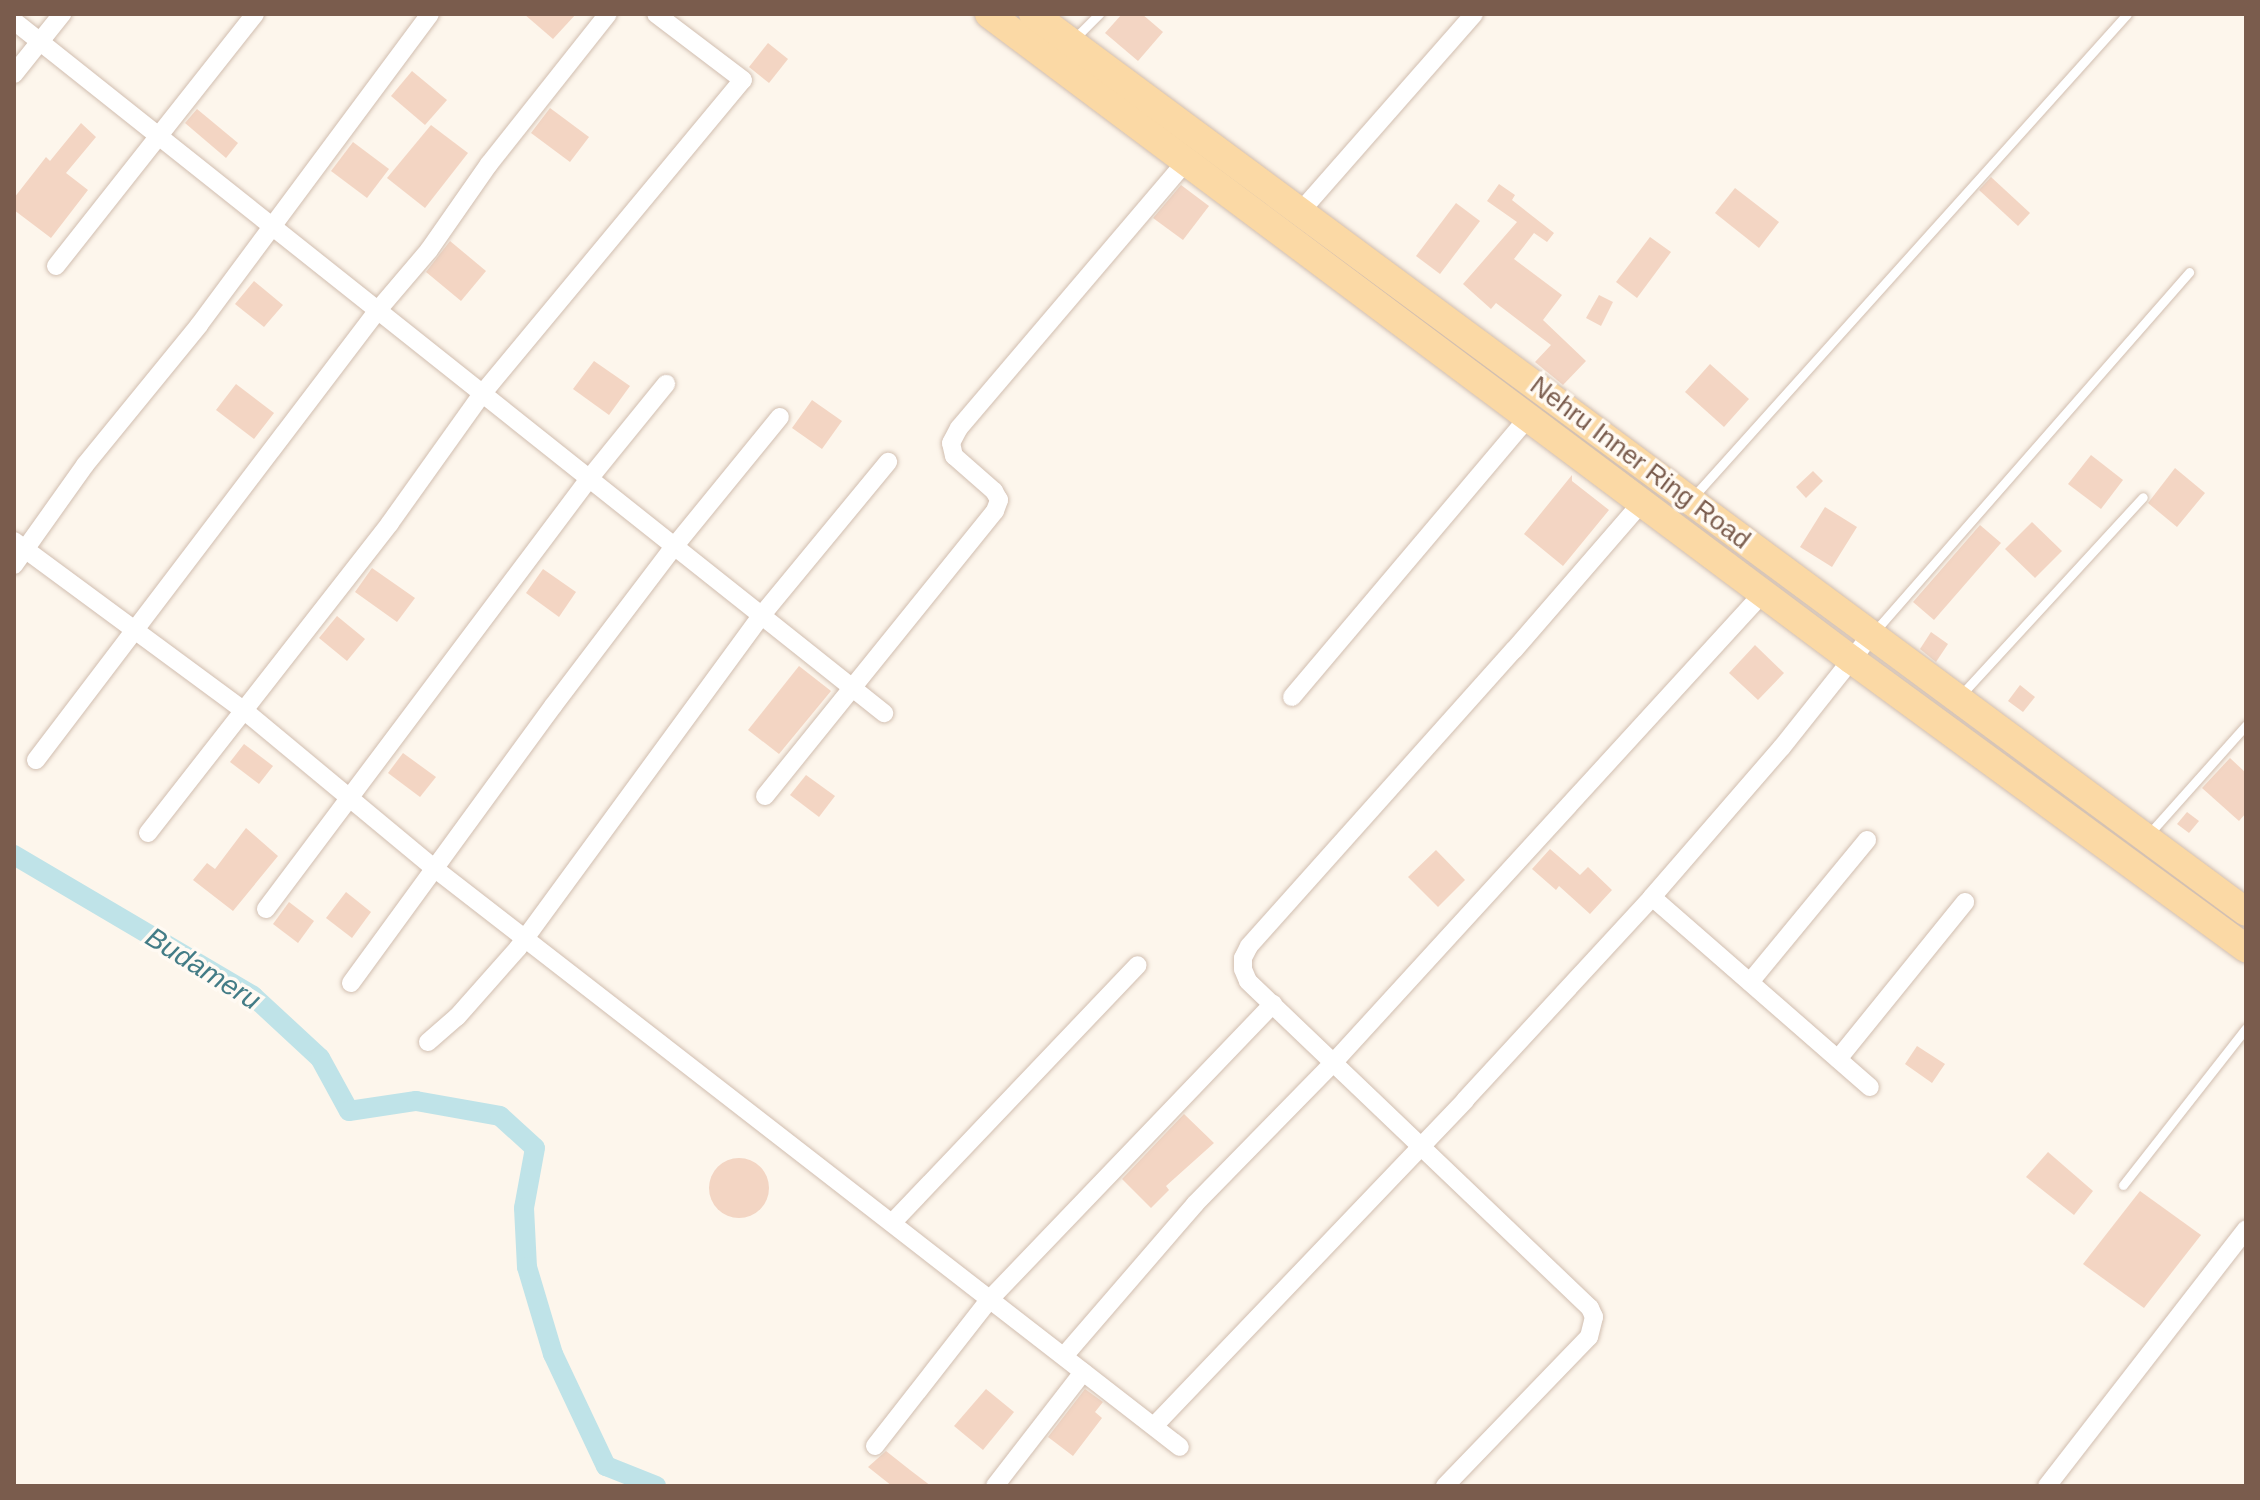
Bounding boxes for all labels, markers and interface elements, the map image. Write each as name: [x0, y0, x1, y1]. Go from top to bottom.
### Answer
street label: Nehru Inner Ring Road: [1524, 370, 1756, 556]
water label: Budameru: [139, 921, 267, 1017]

